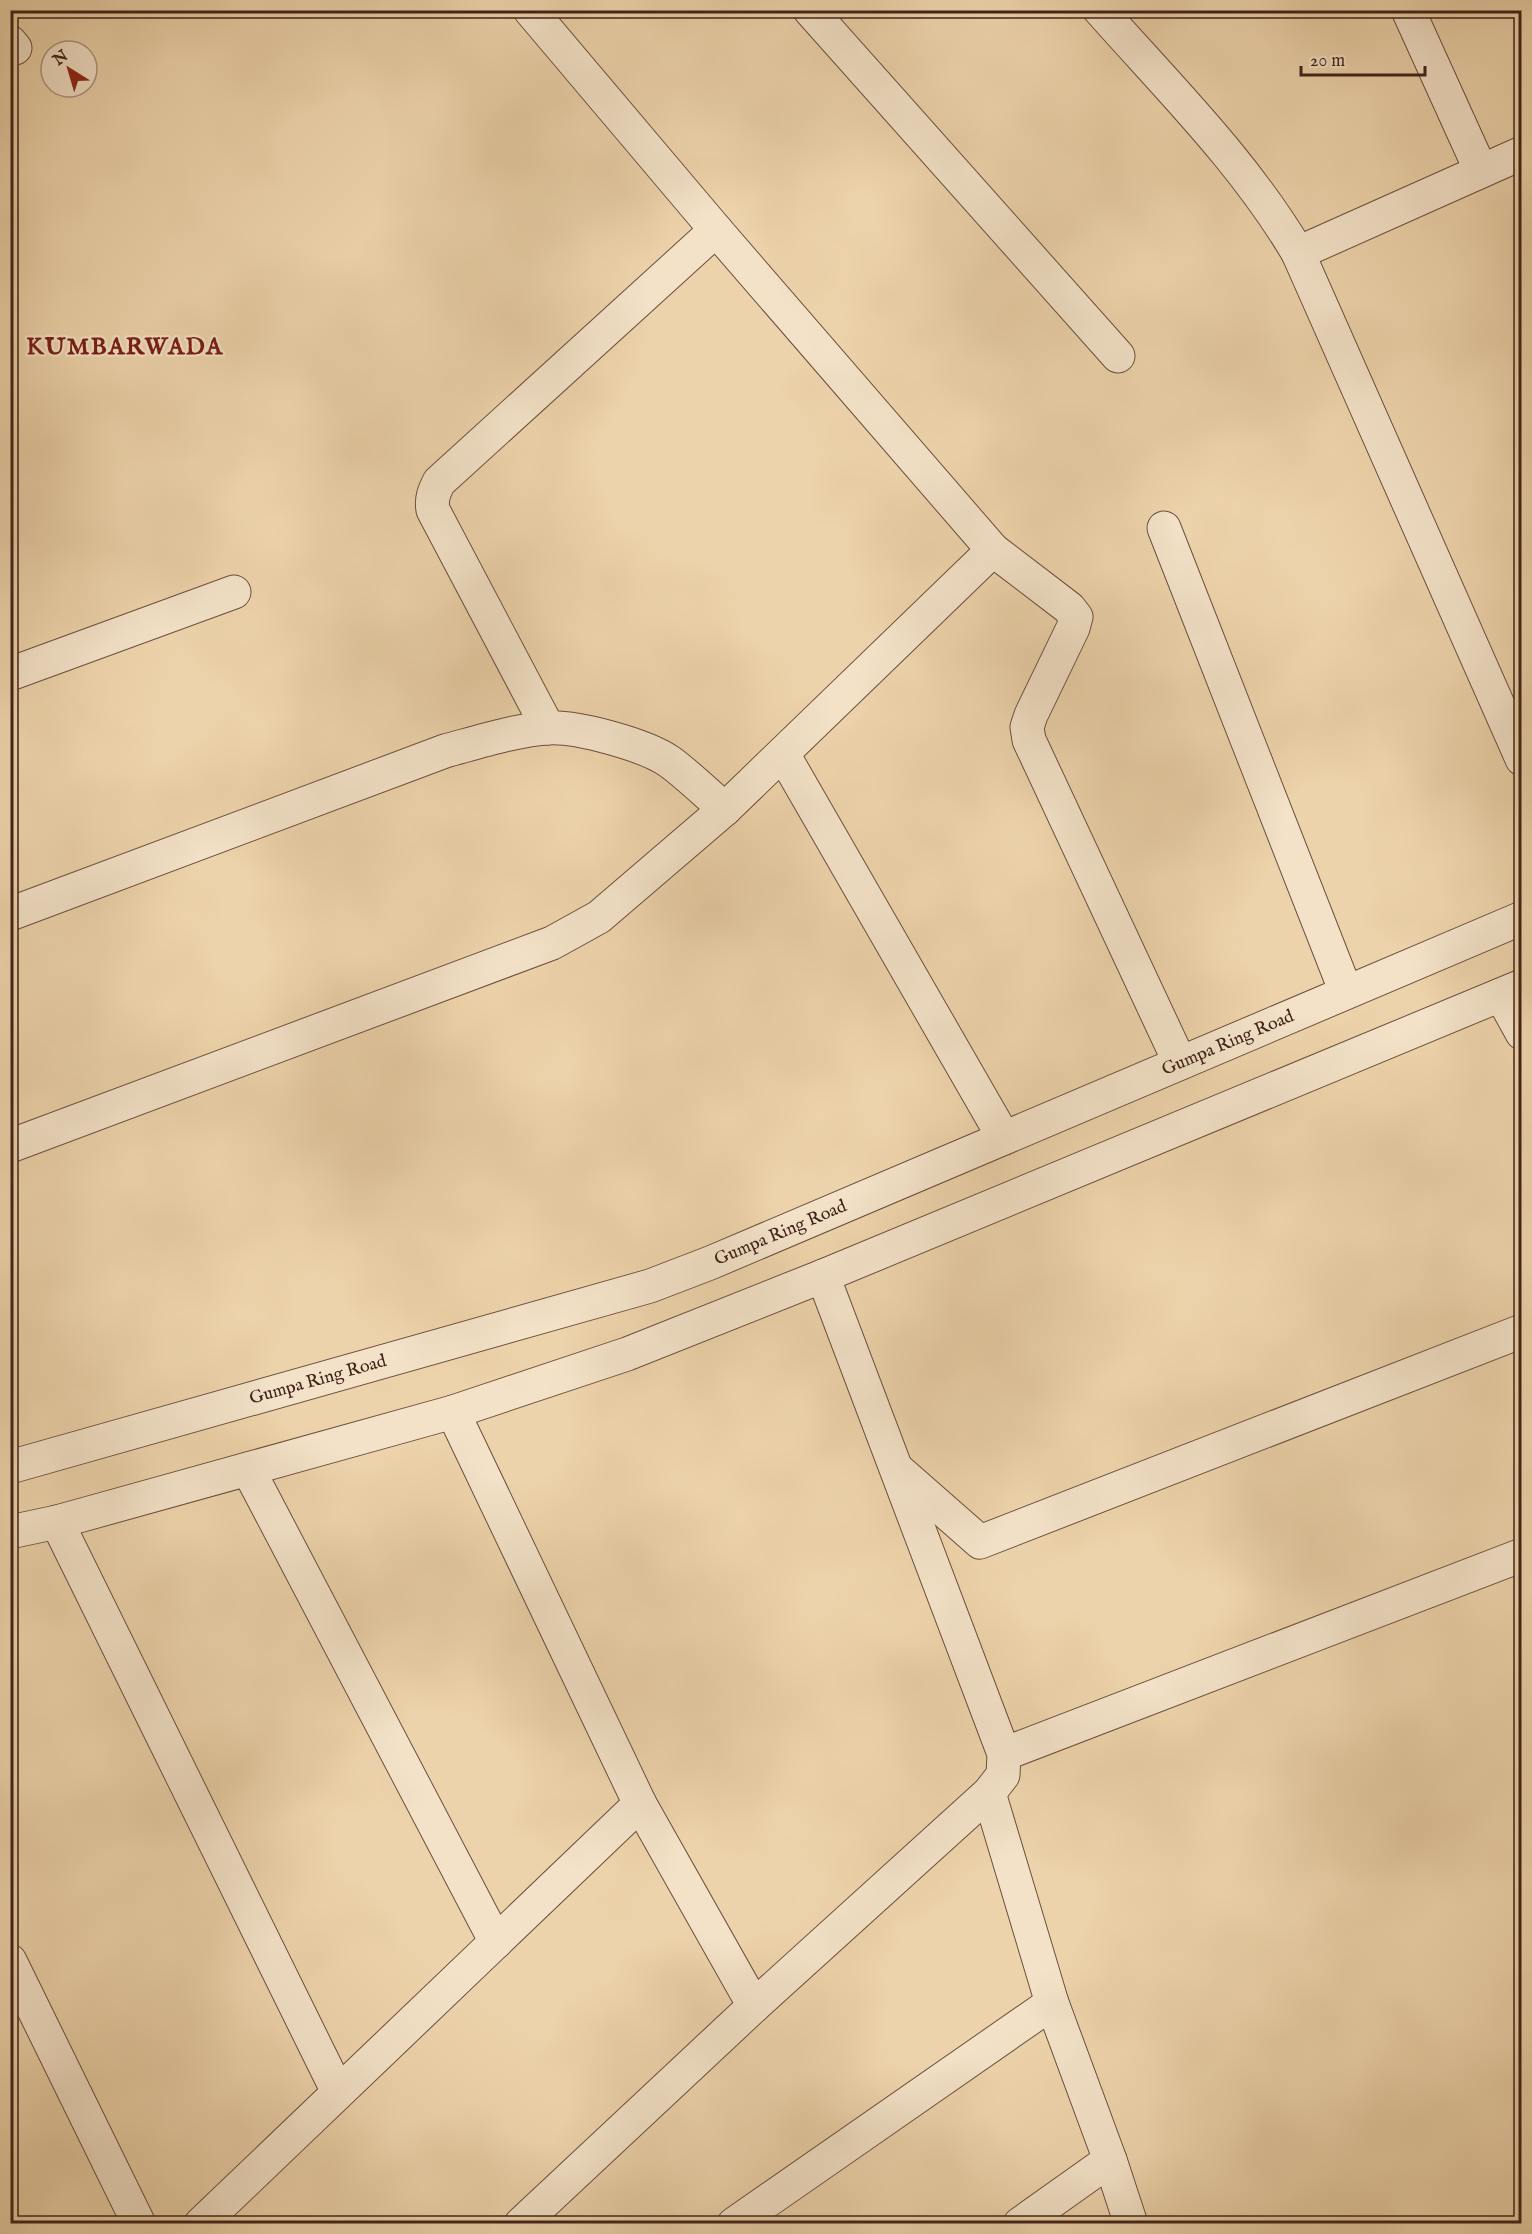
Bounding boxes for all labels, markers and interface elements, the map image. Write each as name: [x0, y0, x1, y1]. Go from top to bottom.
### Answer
north arrow: [39, 39, 99, 99]
scale bar: [1301, 39, 1426, 77]
text: N: [49, 46, 73, 71]
text: 20 m: [1310, 50, 1345, 73]
district label: KUMBARWADA: [26, 332, 224, 363]
street label: Gumpa Ring Road: [1158, 1005, 1298, 1081]
street label: Gumpa Ring Road: [711, 1195, 851, 1271]
street label: Gumpa Ring Road: [247, 1349, 390, 1410]

